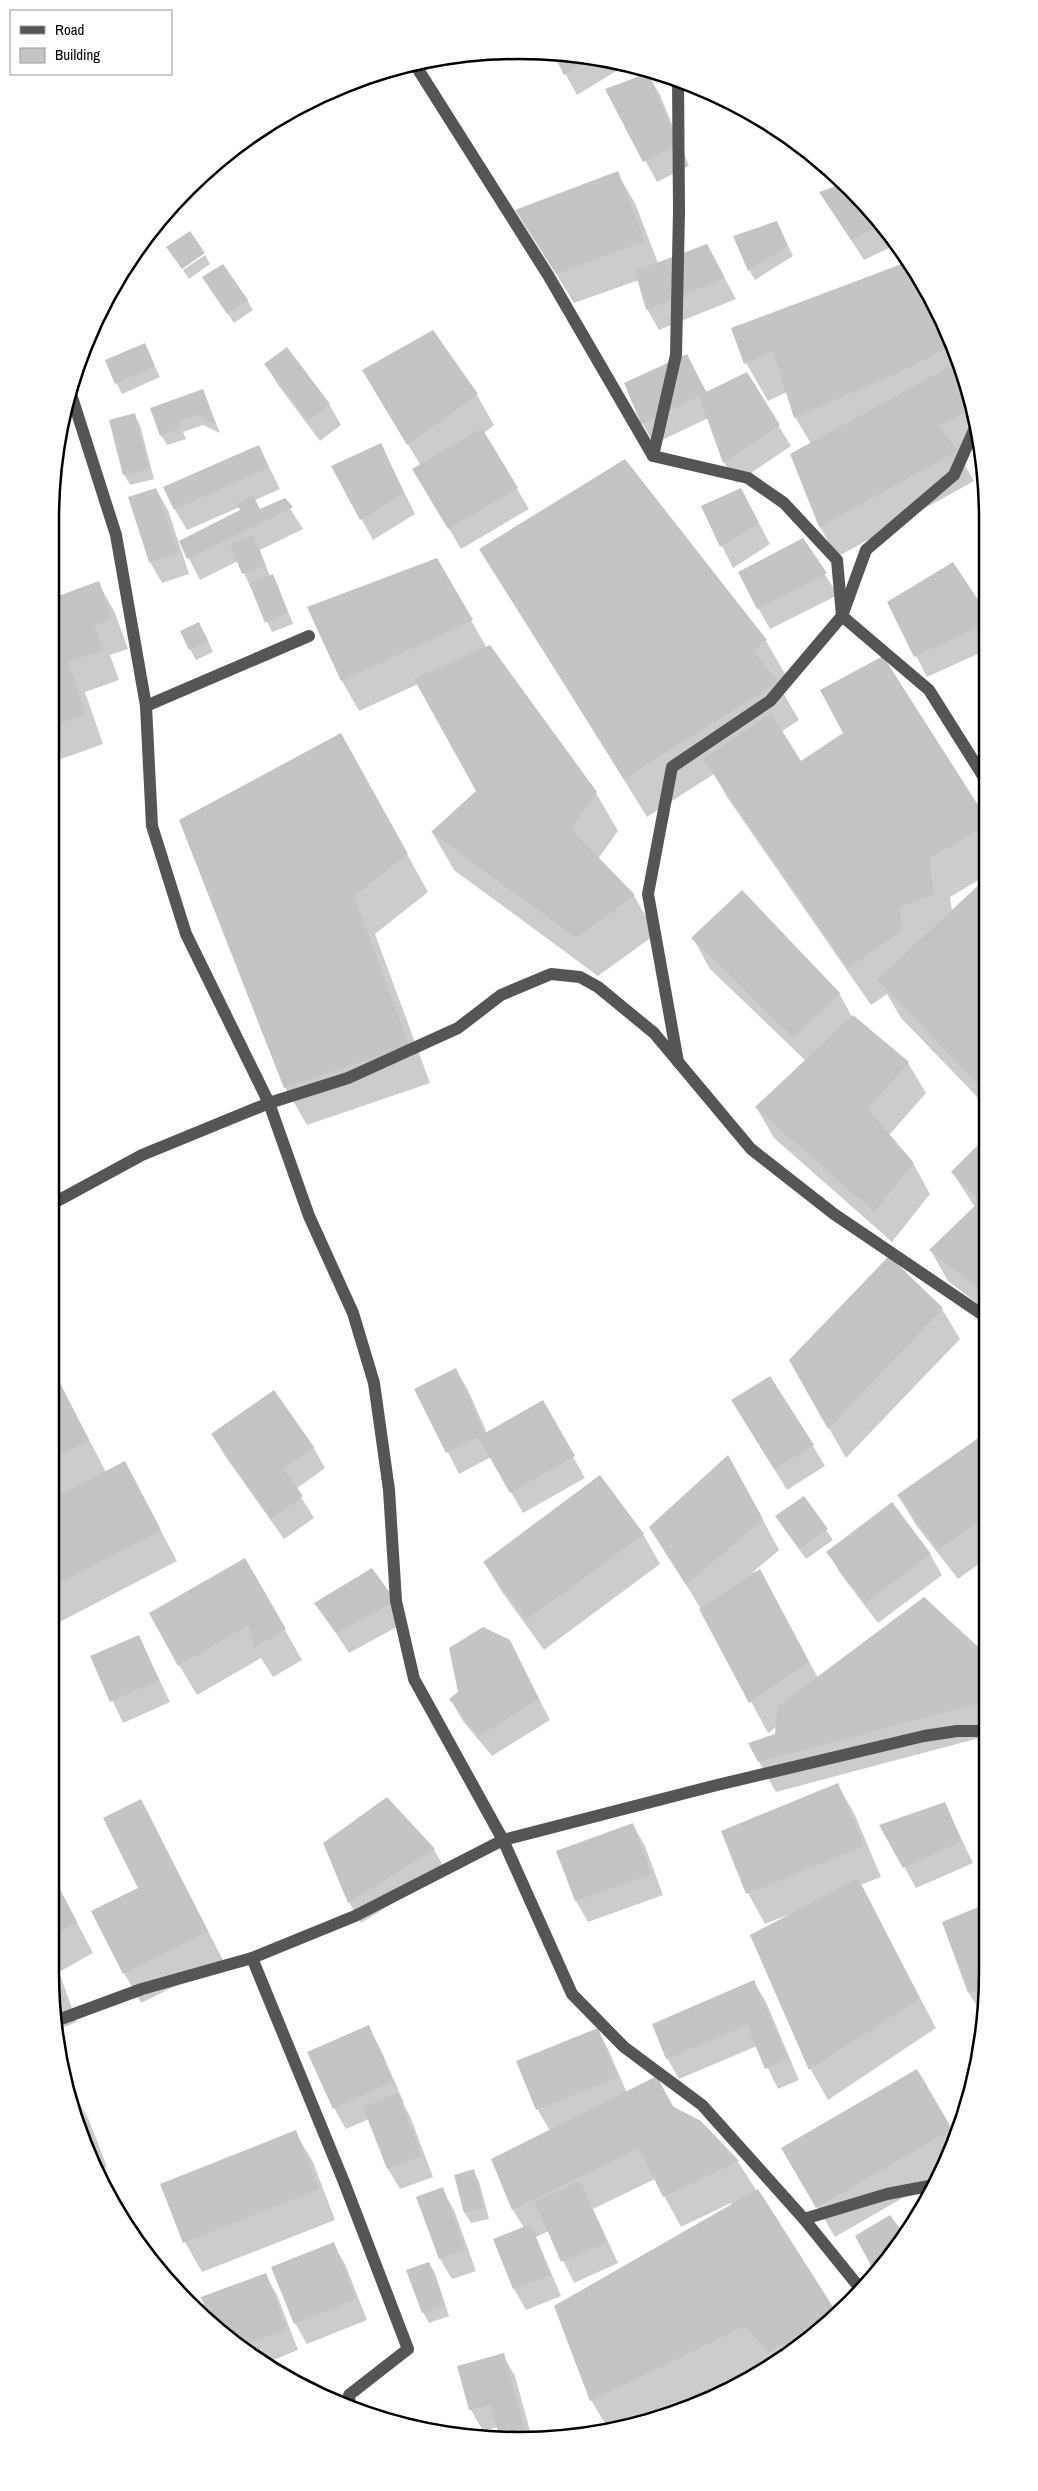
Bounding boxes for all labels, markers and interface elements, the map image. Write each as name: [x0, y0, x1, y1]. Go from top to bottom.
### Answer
legend: [10, 10, 172, 75]
text: Road: [55, 19, 84, 40]
text: Building: [55, 44, 100, 65]

